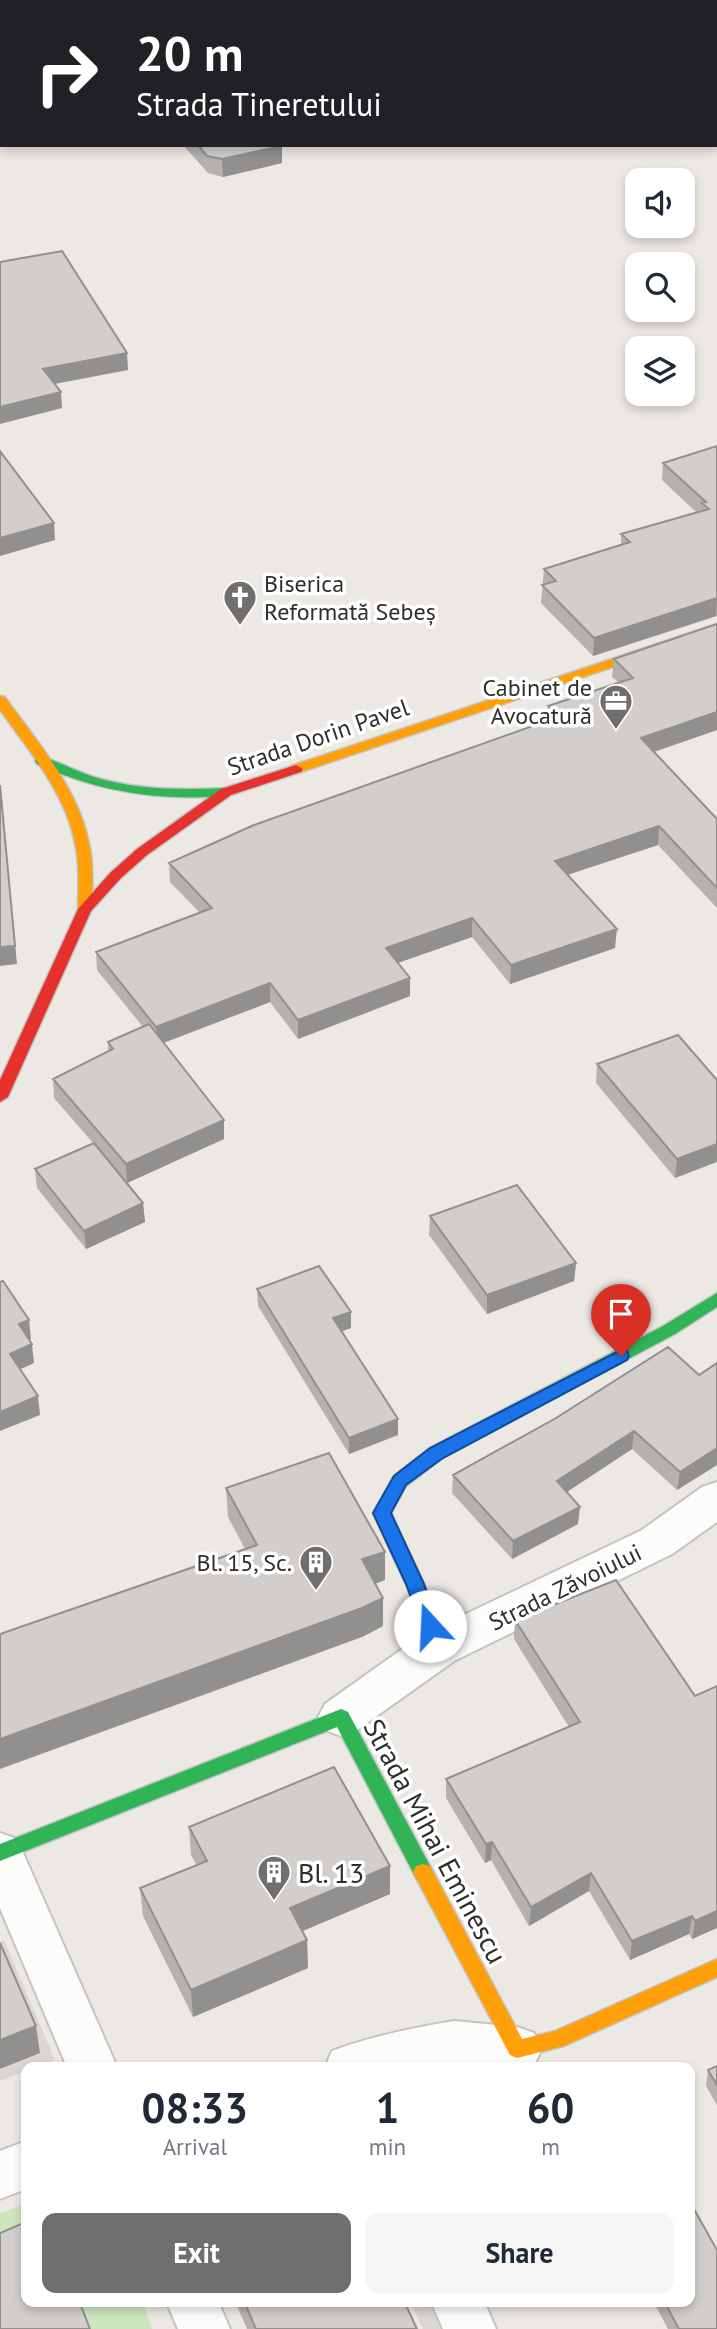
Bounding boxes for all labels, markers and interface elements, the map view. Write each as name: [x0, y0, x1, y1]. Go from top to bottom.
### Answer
text: 20 m: [136, 21, 243, 85]
icon: right: [21, 28, 112, 119]
text: Strada Tineretului: [136, 83, 382, 125]
map controls: [625, 168, 695, 406]
button: sound: [625, 168, 695, 238]
button: search: [625, 252, 695, 322]
button: layers: [625, 336, 695, 406]
place label: Biserica Reformată Sebeș: [264, 568, 436, 627]
church icon: Biserica Reformată Sebeș: [221, 578, 259, 627]
place label: Cabinet de Avocatură: [482, 672, 592, 731]
office icon: Cabinet de Avocatură: [597, 682, 635, 731]
street label: Strada Dorin Pavel: [223, 691, 413, 783]
pin: [591, 1284, 651, 1356]
icon: arrive: [602, 1295, 640, 1333]
street label: Strada Zăvoiului: [483, 1537, 647, 1637]
building icon: Bl. 15, Sc.: [297, 1543, 335, 1592]
place label: Bl. 15, Sc.: [197, 1547, 292, 1578]
position arrow: [393, 1589, 467, 1663]
street label: Strada Mihai Eminescu: [356, 1712, 516, 1970]
building icon: Bl. 13: [255, 1853, 293, 1902]
place label: Bl. 13: [298, 1854, 364, 1891]
text: 08:33: [142, 2080, 248, 2135]
text: 1: [376, 2080, 399, 2135]
text: 60: [527, 2080, 574, 2135]
text: Arrival: [163, 2132, 227, 2161]
text: min: [369, 2132, 406, 2161]
text: m: [541, 2132, 560, 2161]
button: Exit: [42, 2213, 351, 2293]
button: Share: [365, 2213, 674, 2293]

